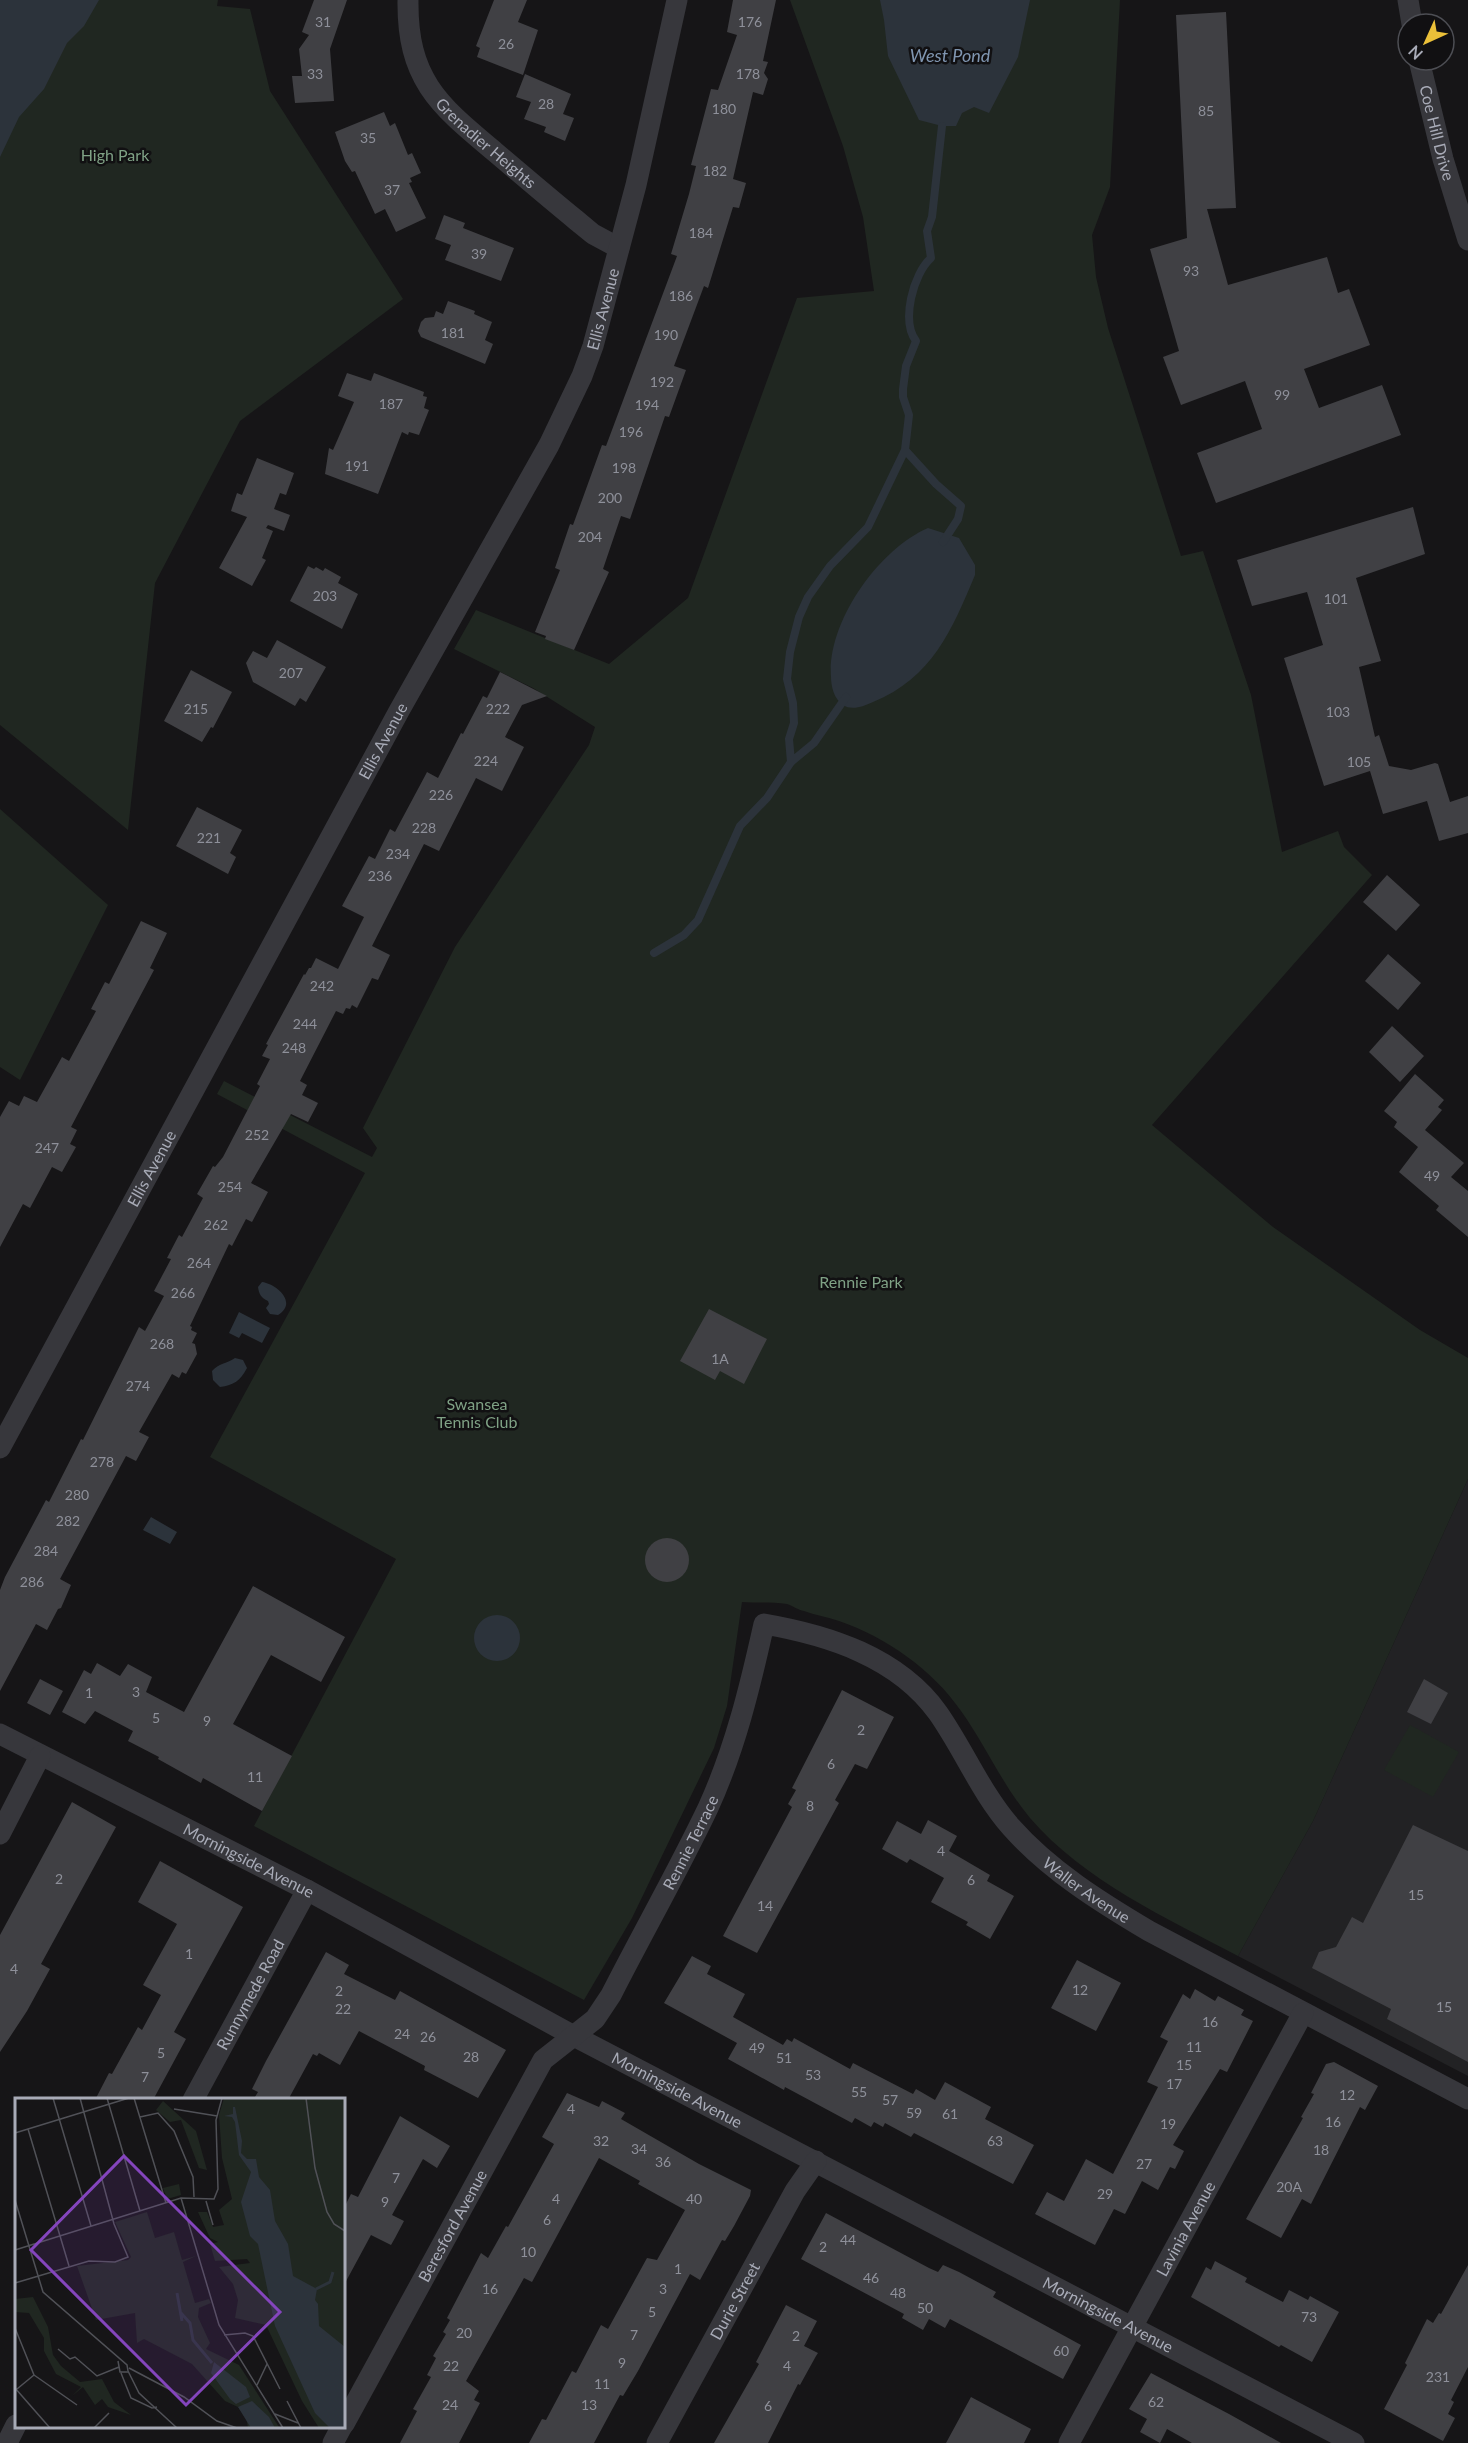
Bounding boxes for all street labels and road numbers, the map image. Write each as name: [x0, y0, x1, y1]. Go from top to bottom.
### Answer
street label: Coe Hill Drive: [1416, 83, 1459, 183]
street label: Grenadier Heights: [432, 94, 540, 192]
street label: Ellis Avenue: [582, 266, 622, 352]
street label: Ellis Avenue: [354, 699, 411, 782]
street label: Ellis Avenue: [123, 1127, 179, 1210]
street label: Rennie Terrace: [658, 1792, 722, 1893]
street label: Morningside Avenue: [180, 1819, 318, 1901]
street label: Waller Avenue: [1039, 1853, 1134, 1926]
street label: Runnymede Road: [212, 1936, 288, 2053]
street label: Morningside Avenue: [609, 2048, 746, 2131]
street label: Beresford Avenue: [414, 2166, 490, 2285]
street label: Lavinia Avenue: [1152, 2178, 1219, 2279]
street label: Durie Street: [706, 2258, 763, 2343]
street label: Morningside Avenue: [1040, 2272, 1177, 2356]

